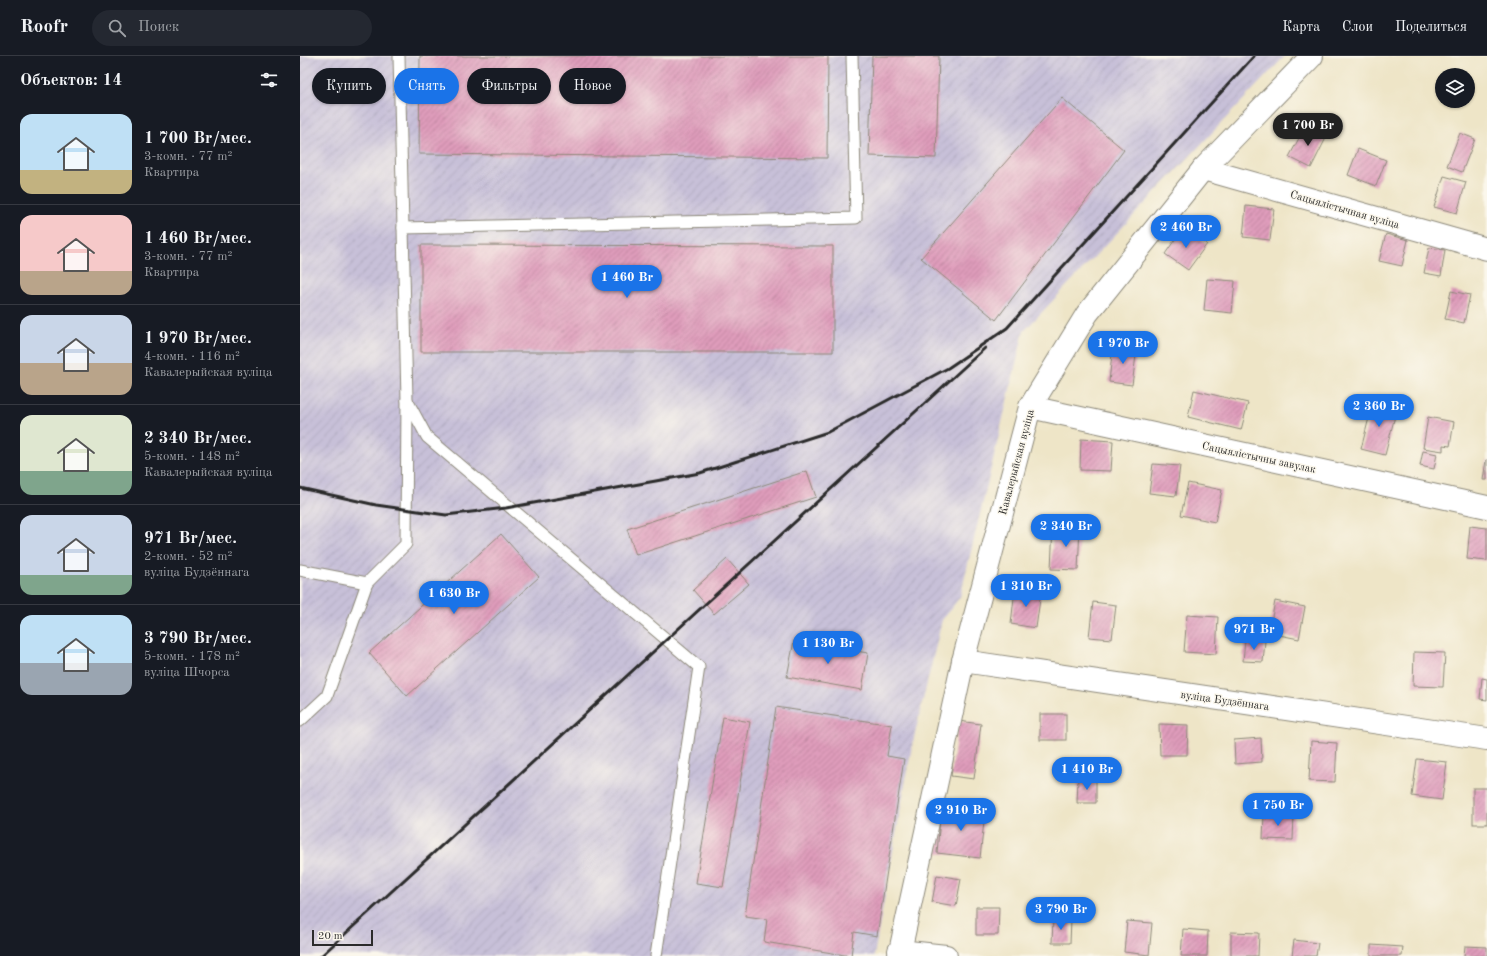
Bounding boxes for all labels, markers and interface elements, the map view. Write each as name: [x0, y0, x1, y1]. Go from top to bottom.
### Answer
search box: [92, 10, 372, 46]
icon: search: [106, 17, 128, 39]
text: Roofr: [20, 18, 68, 37]
text: Поиск: [138, 20, 179, 35]
text: Карта: [1282, 20, 1320, 34]
text: Слои: [1342, 20, 1373, 34]
text: Поделиться: [1395, 20, 1467, 34]
chip: Купить: [312, 68, 386, 104]
chip: Снять: [394, 68, 459, 104]
chip: Фильтры: [467, 68, 551, 104]
chip: Новое: [559, 68, 626, 104]
map controls: [1435, 68, 1475, 108]
button: layers: [1435, 68, 1475, 108]
icon: filters: [258, 69, 280, 91]
text: Объектов: 14: [20, 72, 122, 89]
pin: 1 700 Br: [1267, 113, 1349, 147]
text: 1 700 Br: [1282, 119, 1334, 132]
icon: home: [52, 130, 100, 178]
text: 1 700 Br/мес.: [144, 130, 252, 147]
text: 3-комн. · 77 m²: [144, 150, 232, 163]
text: Квартира: [144, 166, 199, 179]
street label: Сацыялістычная вуліца: [1289, 190, 1401, 231]
pin: 2 460 Br: [1145, 215, 1227, 249]
text: 2 460 Br: [1160, 221, 1212, 234]
text: 1 460 Br/мес.: [144, 230, 252, 247]
icon: home: [52, 231, 100, 279]
text: 3-комн. · 77 m²: [144, 250, 232, 263]
pin: 1 460 Br: [586, 265, 668, 299]
text: Квартира: [144, 266, 199, 279]
text: 1 460 Br: [601, 271, 653, 284]
text: 1 970 Br/мес.: [144, 330, 252, 347]
icon: home: [52, 331, 100, 379]
pin: 1 970 Br: [1082, 331, 1164, 365]
text: 1 970 Br: [1097, 337, 1149, 350]
text: 4-комн. · 116 m²: [144, 350, 240, 363]
text: Кавалерыйская вуліца: [144, 366, 272, 379]
pin: 2 360 Br: [1338, 394, 1420, 428]
text: 2 360 Br: [1353, 400, 1405, 413]
street label: Кавалерыйская вуліца: [998, 408, 1037, 516]
text: 2 340 Br/мес.: [144, 430, 252, 447]
icon: home: [52, 431, 100, 479]
street label: Сацыялістычны завулак: [1201, 441, 1317, 476]
text: 5-комн. · 148 m²: [144, 450, 240, 463]
text: Кавалерыйская вуліца: [144, 466, 272, 479]
pin: 2 340 Br: [1025, 514, 1107, 548]
text: 2 340 Br: [1040, 520, 1092, 533]
text: 971 Br/мес.: [144, 530, 237, 547]
icon: home: [52, 531, 100, 579]
text: 2-комн. · 52 m²: [144, 550, 232, 563]
text: вуліца Будзённага: [144, 566, 250, 579]
pin: 1 310 Br: [985, 574, 1067, 608]
text: 1 310 Br: [1000, 580, 1052, 593]
pin: 1 630 Br: [413, 581, 495, 615]
text: 1 630 Br: [428, 587, 480, 600]
pin: 971 Br: [1221, 617, 1287, 651]
text: 971 Br: [1233, 623, 1275, 636]
text: 3 790 Br/мес.: [144, 630, 252, 647]
icon: home: [52, 631, 100, 679]
pin: 1 130 Br: [787, 631, 869, 665]
text: 1 130 Br: [802, 637, 854, 650]
text: 5-комн. · 178 m²: [144, 650, 240, 663]
text: вуліца Шчорса: [144, 666, 230, 679]
street label: вуліца Будзённага: [1180, 690, 1270, 713]
pin: 1 410 Br: [1046, 757, 1128, 791]
text: 1 410 Br: [1061, 763, 1113, 776]
pin: 1 750 Br: [1237, 793, 1319, 827]
pin: 2 910 Br: [920, 798, 1002, 832]
text: 1 750 Br: [1252, 799, 1304, 812]
text: 2 910 Br: [935, 804, 987, 817]
pin: 3 790 Br: [1020, 897, 1102, 931]
text: 3 790 Br: [1035, 903, 1087, 916]
scale bar: [312, 928, 373, 947]
text: 20 m: [318, 931, 343, 942]

